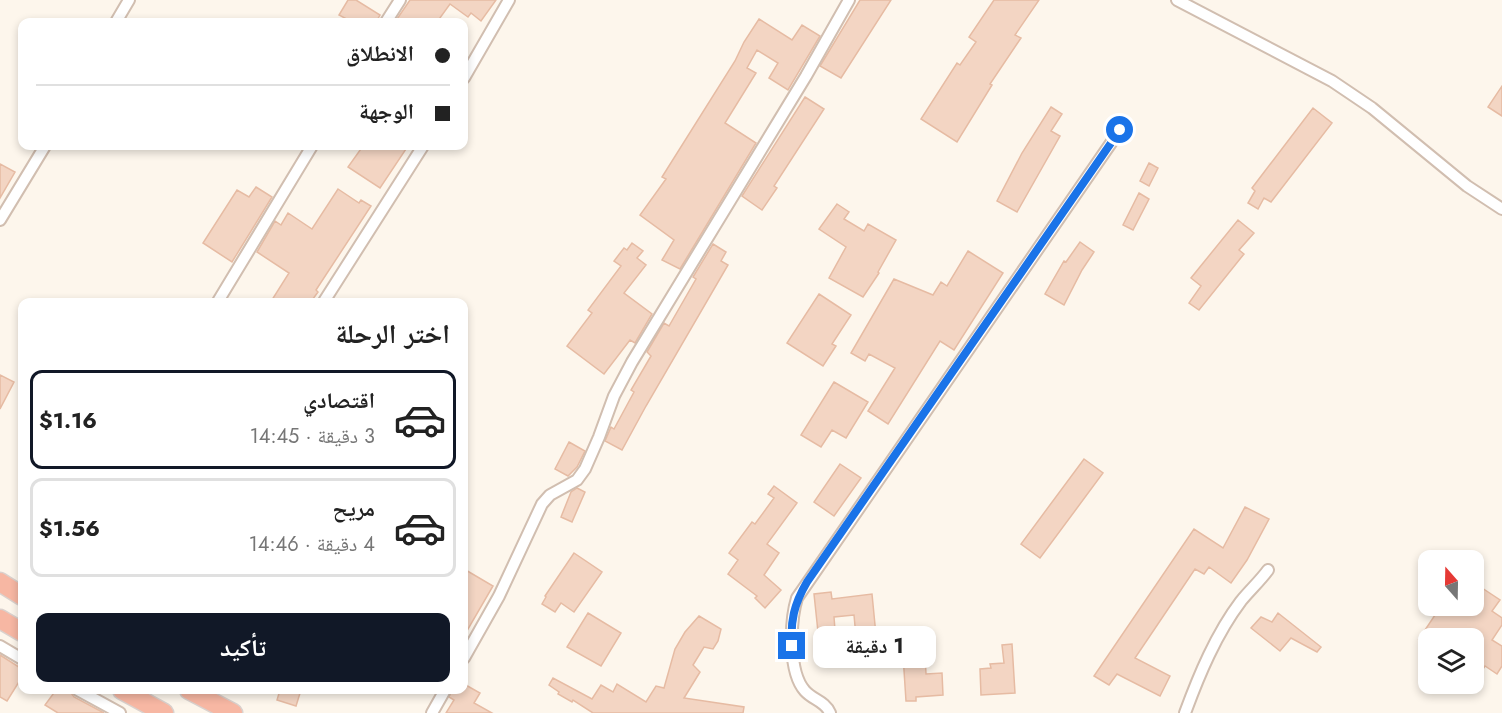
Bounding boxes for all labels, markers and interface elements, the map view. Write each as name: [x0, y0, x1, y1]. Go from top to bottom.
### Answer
text: الانطلاق: [346, 37, 414, 69]
text: الوجهة: [359, 95, 414, 127]
route start: [1106, 116, 1133, 143]
text: اختر الرحلة: [335, 314, 450, 353]
text: اقتصادي: [303, 384, 375, 416]
icon: car: [393, 393, 447, 447]
text: $1.16: [39, 404, 97, 436]
text: 3 دقيقة · 14:45: [250, 422, 375, 451]
text: مريح: [332, 492, 375, 524]
icon: car: [393, 501, 447, 555]
text: $1.56: [39, 512, 100, 544]
text: 4 دقيقة · 14:46: [249, 530, 375, 559]
north arrow: [1418, 550, 1484, 616]
map controls: [1418, 550, 1484, 694]
button: تأكيد: [36, 613, 450, 682]
callout: 1 دقيقة: [813, 625, 936, 667]
button: layers: [1418, 628, 1484, 694]
route end: [778, 632, 805, 659]
text: 1 دقيقة: [845, 632, 904, 661]

